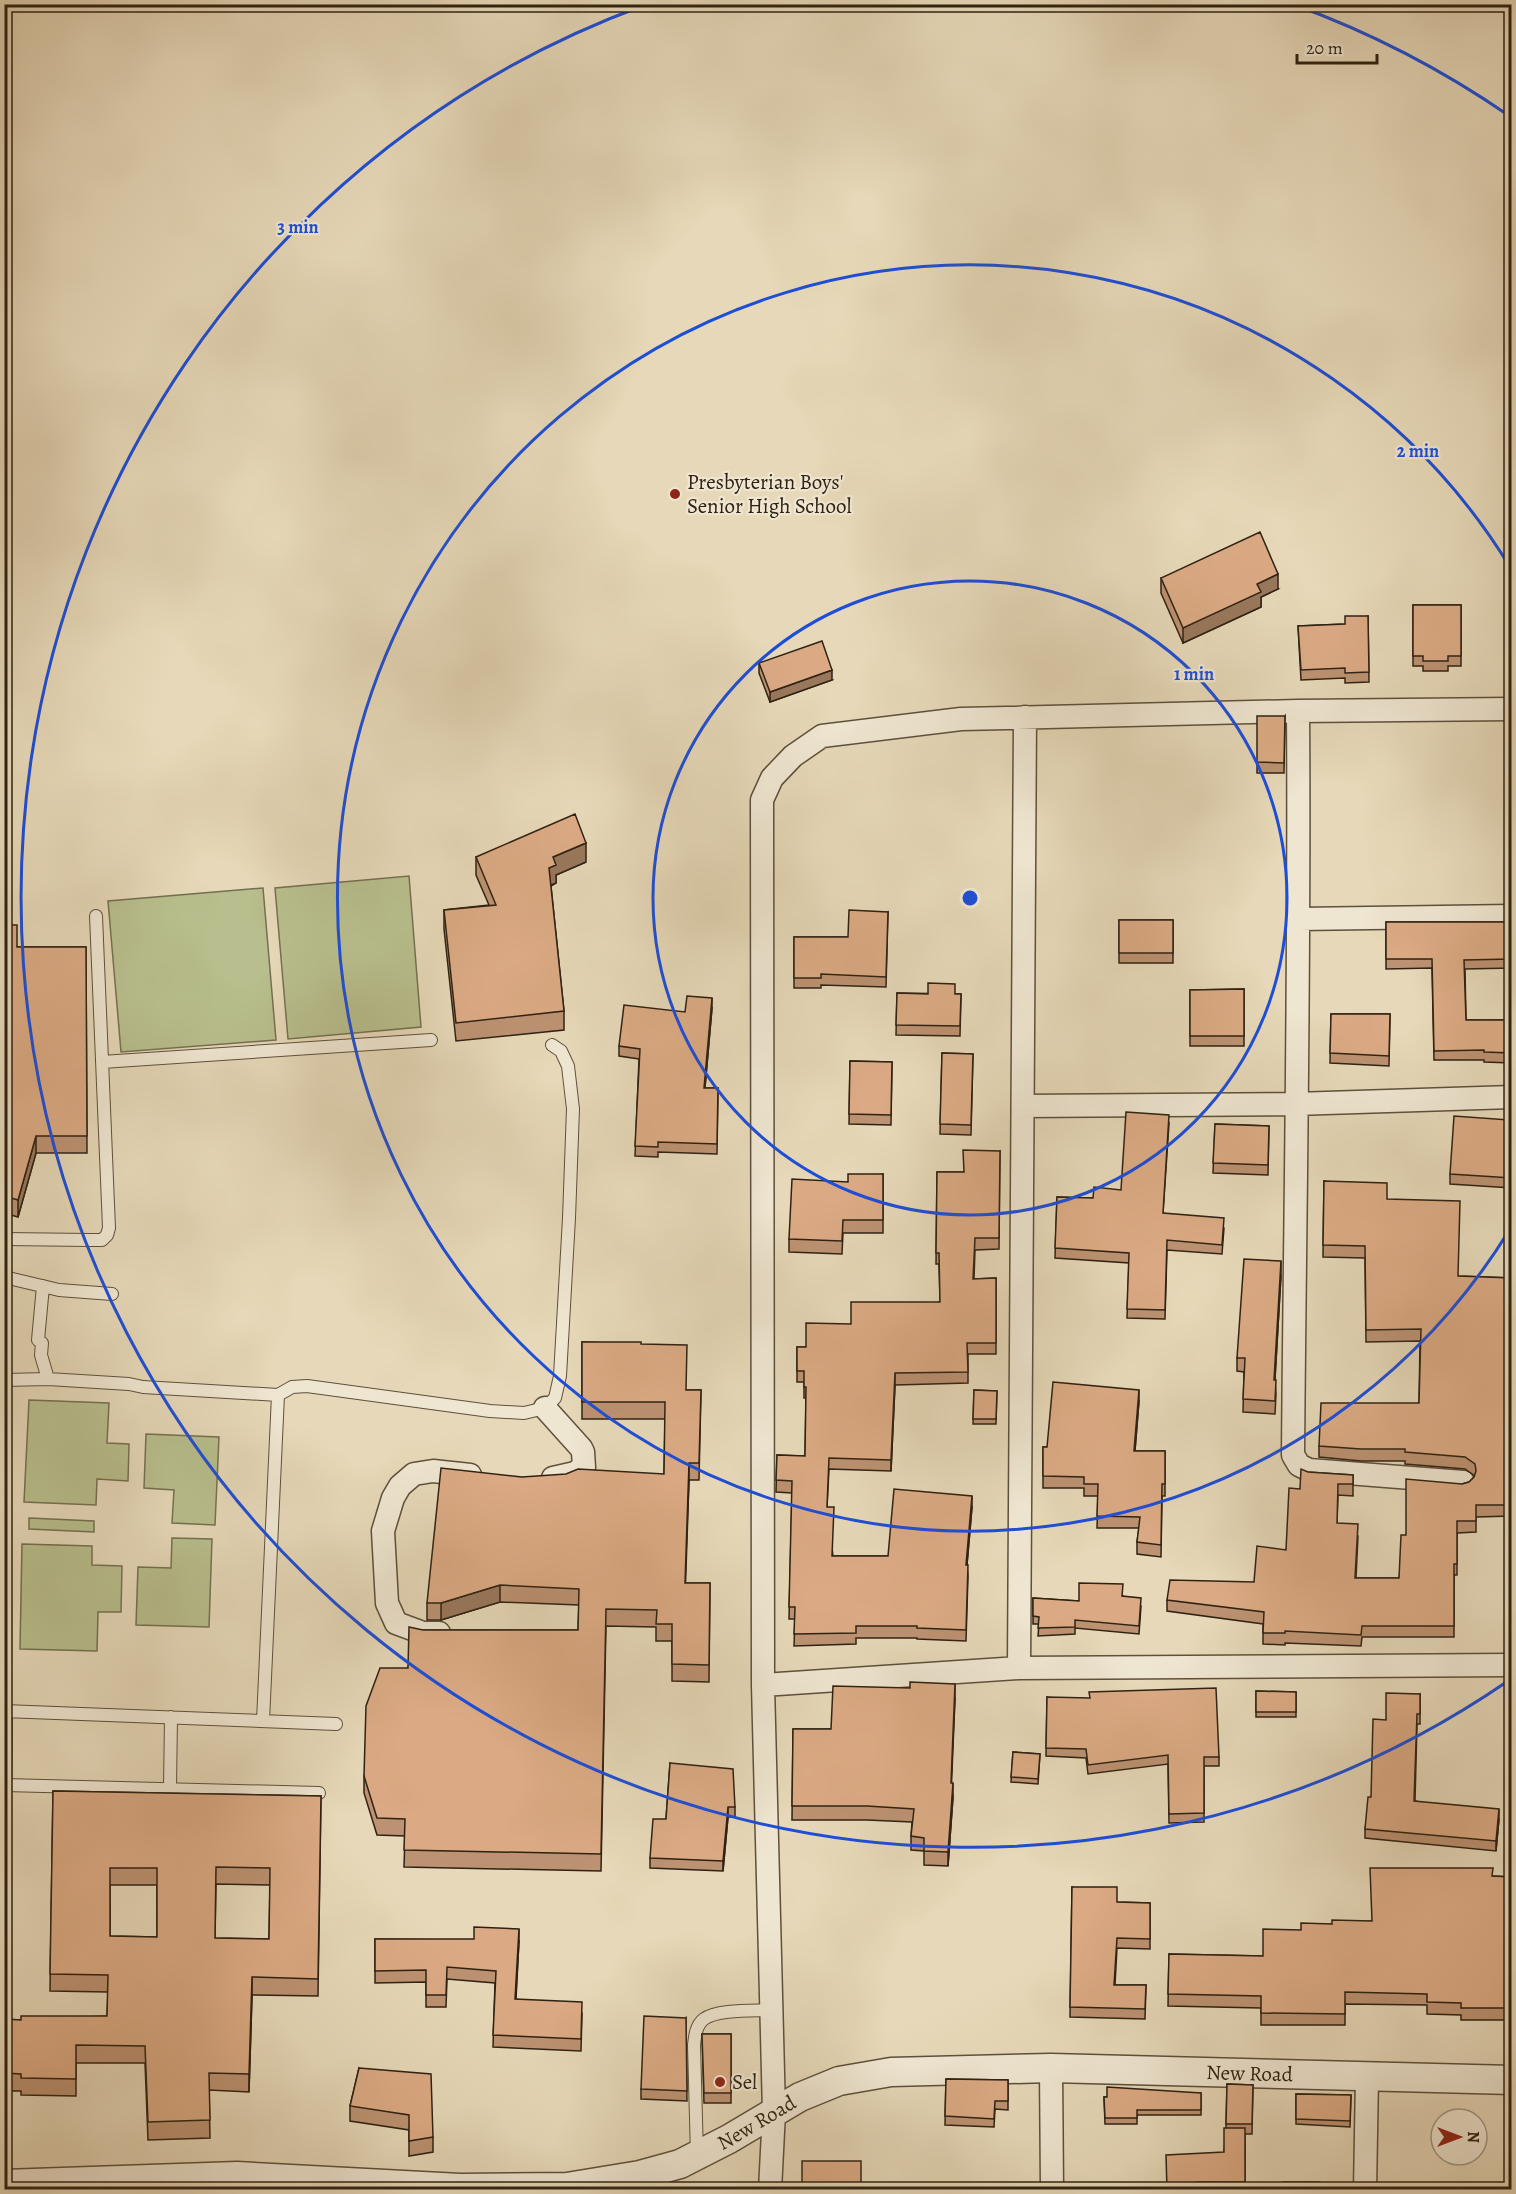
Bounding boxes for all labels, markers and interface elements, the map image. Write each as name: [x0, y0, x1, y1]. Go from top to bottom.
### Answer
scale bar: [1297, 27, 1376, 65]
text: 20 m: [1306, 36, 1343, 60]
text: 3 min: [277, 215, 319, 239]
text: 2 min: [1397, 439, 1439, 463]
place label: Presbyterian Boys' Senior High School: [687, 468, 852, 520]
marker: Presbyterian Boys' Senior High School: [668, 487, 682, 501]
text: 1 min: [1174, 662, 1214, 686]
centre of rings: [960, 888, 980, 908]
street label: New Road: [1206, 2058, 1294, 2088]
place label: Sel: [732, 2068, 757, 2096]
marker: Sel: [713, 2075, 727, 2089]
street label: New Road: [713, 2088, 802, 2157]
north arrow: [1429, 2107, 1489, 2167]
text: N: [1462, 2131, 1484, 2143]

